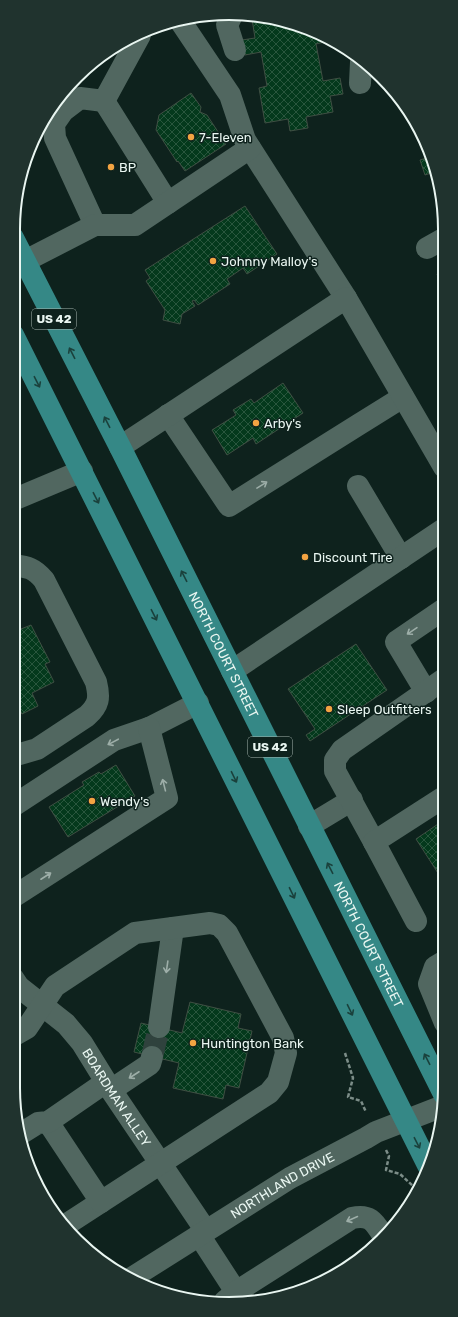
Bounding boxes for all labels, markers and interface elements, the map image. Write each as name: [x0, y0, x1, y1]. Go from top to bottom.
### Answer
place label: 7-Eleven: [199, 130, 252, 145]
marker: 7-Eleven: [186, 132, 196, 142]
place label: BP: [119, 160, 136, 175]
marker: BP: [106, 162, 116, 172]
place label: Johnny Malloy's: [221, 254, 318, 269]
marker: Johnny Malloy's: [208, 256, 218, 266]
road number: US 42: [32, 309, 76, 329]
one-way arrow: [67, 347, 75, 359]
one-way arrow: [34, 376, 41, 388]
place label: Arby's: [264, 416, 302, 431]
one-way arrow: [103, 417, 110, 429]
marker: Arby's: [251, 418, 261, 428]
one-way arrow: [256, 481, 268, 489]
one-way arrow: [92, 492, 100, 504]
place label: Discount Tire: [313, 550, 393, 565]
marker: Discount Tire: [300, 552, 310, 562]
one-way arrow: [180, 570, 187, 582]
street label: NORTH COURT STREET: [186, 589, 262, 721]
one-way arrow: [151, 608, 158, 620]
one-way arrow: [407, 627, 418, 635]
place label: Sleep Outfitters: [337, 702, 432, 717]
marker: Sleep Outfitters: [324, 704, 334, 714]
road number: US 42: [248, 737, 292, 757]
one-way arrow: [107, 739, 119, 746]
one-way arrow: [231, 771, 238, 783]
one-way arrow: [160, 778, 167, 791]
place label: Wendy's: [100, 794, 150, 809]
marker: Wendy's: [87, 796, 97, 806]
one-way arrow: [326, 862, 334, 874]
one-way arrow: [40, 871, 52, 879]
street label: NORTH COURT STREET: [331, 879, 407, 1010]
one-way arrow: [289, 887, 296, 899]
one-way arrow: [163, 960, 171, 973]
one-way arrow: [347, 1004, 354, 1016]
place label: Huntington Bank: [201, 1036, 304, 1052]
marker: Huntington Bank: [188, 1038, 198, 1048]
street label: BOARDMAN ALLEY: [79, 1046, 154, 1150]
one-way arrow: [422, 1053, 430, 1065]
one-way arrow: [128, 1071, 140, 1079]
one-way arrow: [414, 1136, 421, 1148]
street label: NORTHLAND DRIVE: [228, 1149, 337, 1222]
one-way arrow: [346, 1216, 358, 1224]

